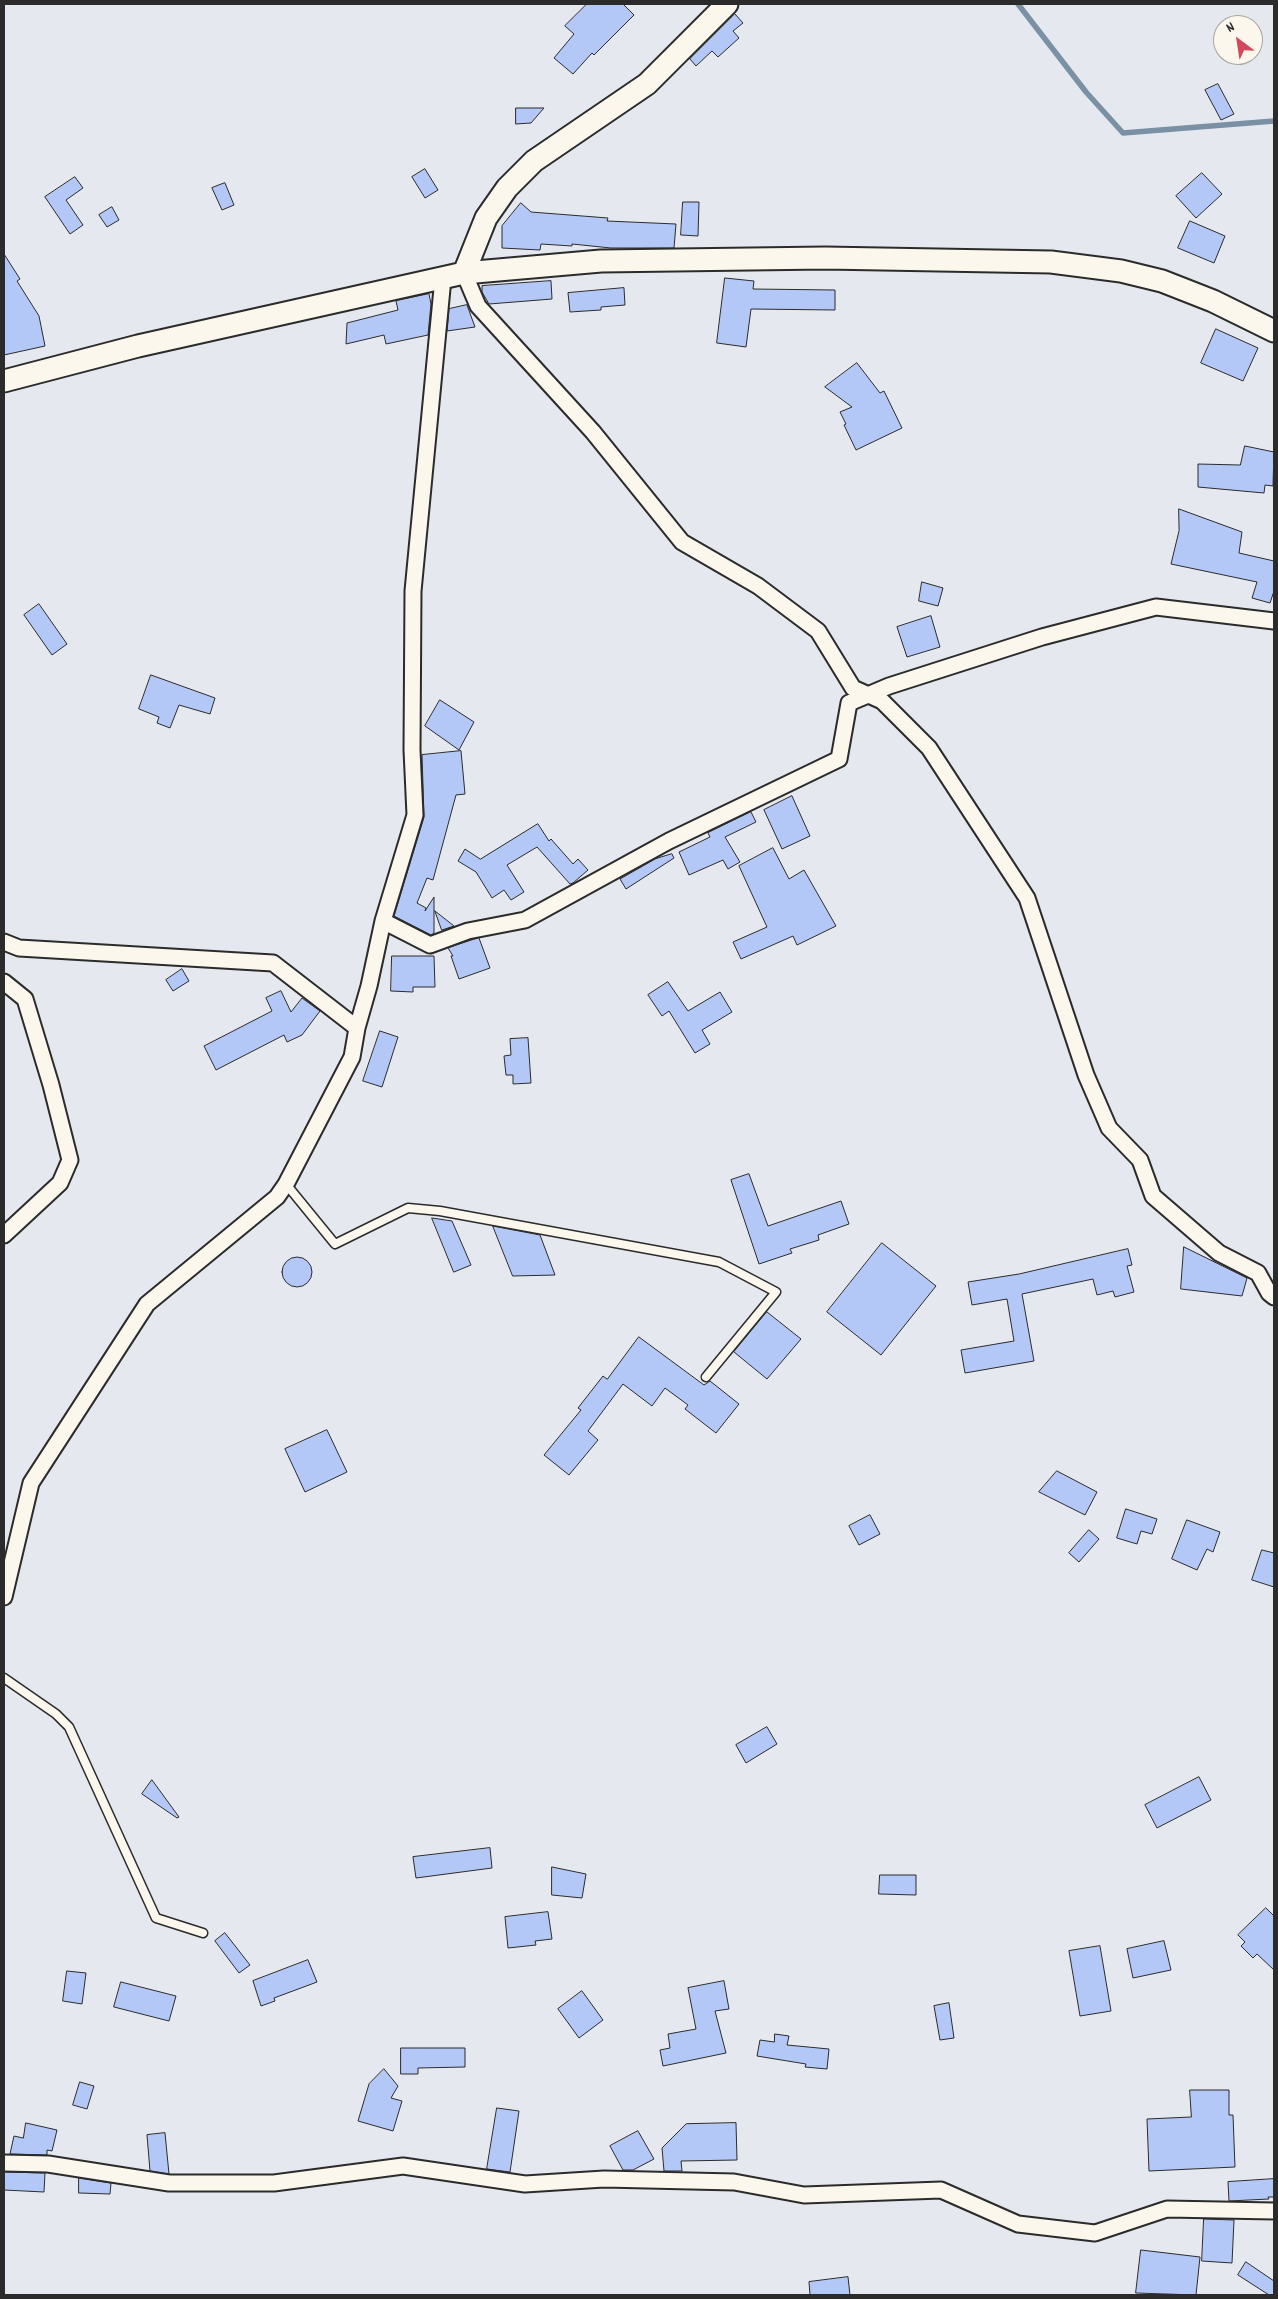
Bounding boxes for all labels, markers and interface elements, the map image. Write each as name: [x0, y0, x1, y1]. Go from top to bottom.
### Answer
north arrow: [1213, 15, 1263, 65]
text: N: [1223, 18, 1239, 38]

